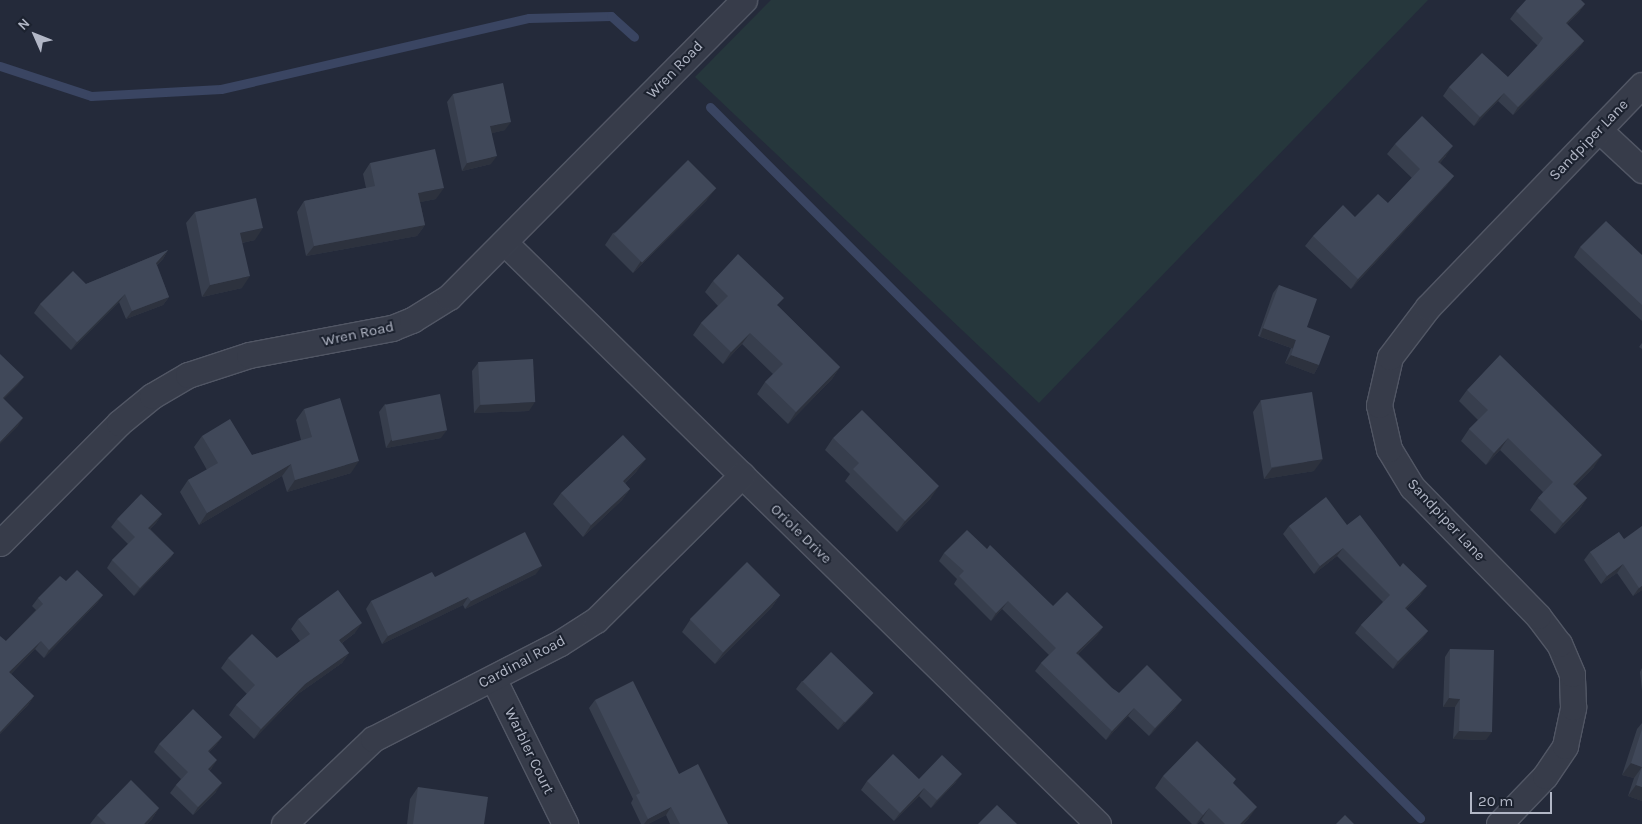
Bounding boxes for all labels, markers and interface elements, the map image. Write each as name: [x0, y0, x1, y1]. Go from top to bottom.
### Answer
north arrow: [10, 10, 60, 60]
text: N: [14, 15, 33, 34]
street label: Wren Road: [643, 37, 707, 103]
street label: Sandpiper Lane: [1546, 96, 1632, 184]
street label: Wren Road: [320, 318, 396, 350]
street label: Sandpiper Lane: [1403, 475, 1489, 565]
street label: Oriole Drive: [767, 500, 835, 568]
street label: Cardinal Road: [475, 632, 569, 692]
street label: Warbler Court: [500, 705, 558, 797]
scale bar: [1472, 782, 1554, 814]
text: 20 m: [1478, 792, 1513, 810]

